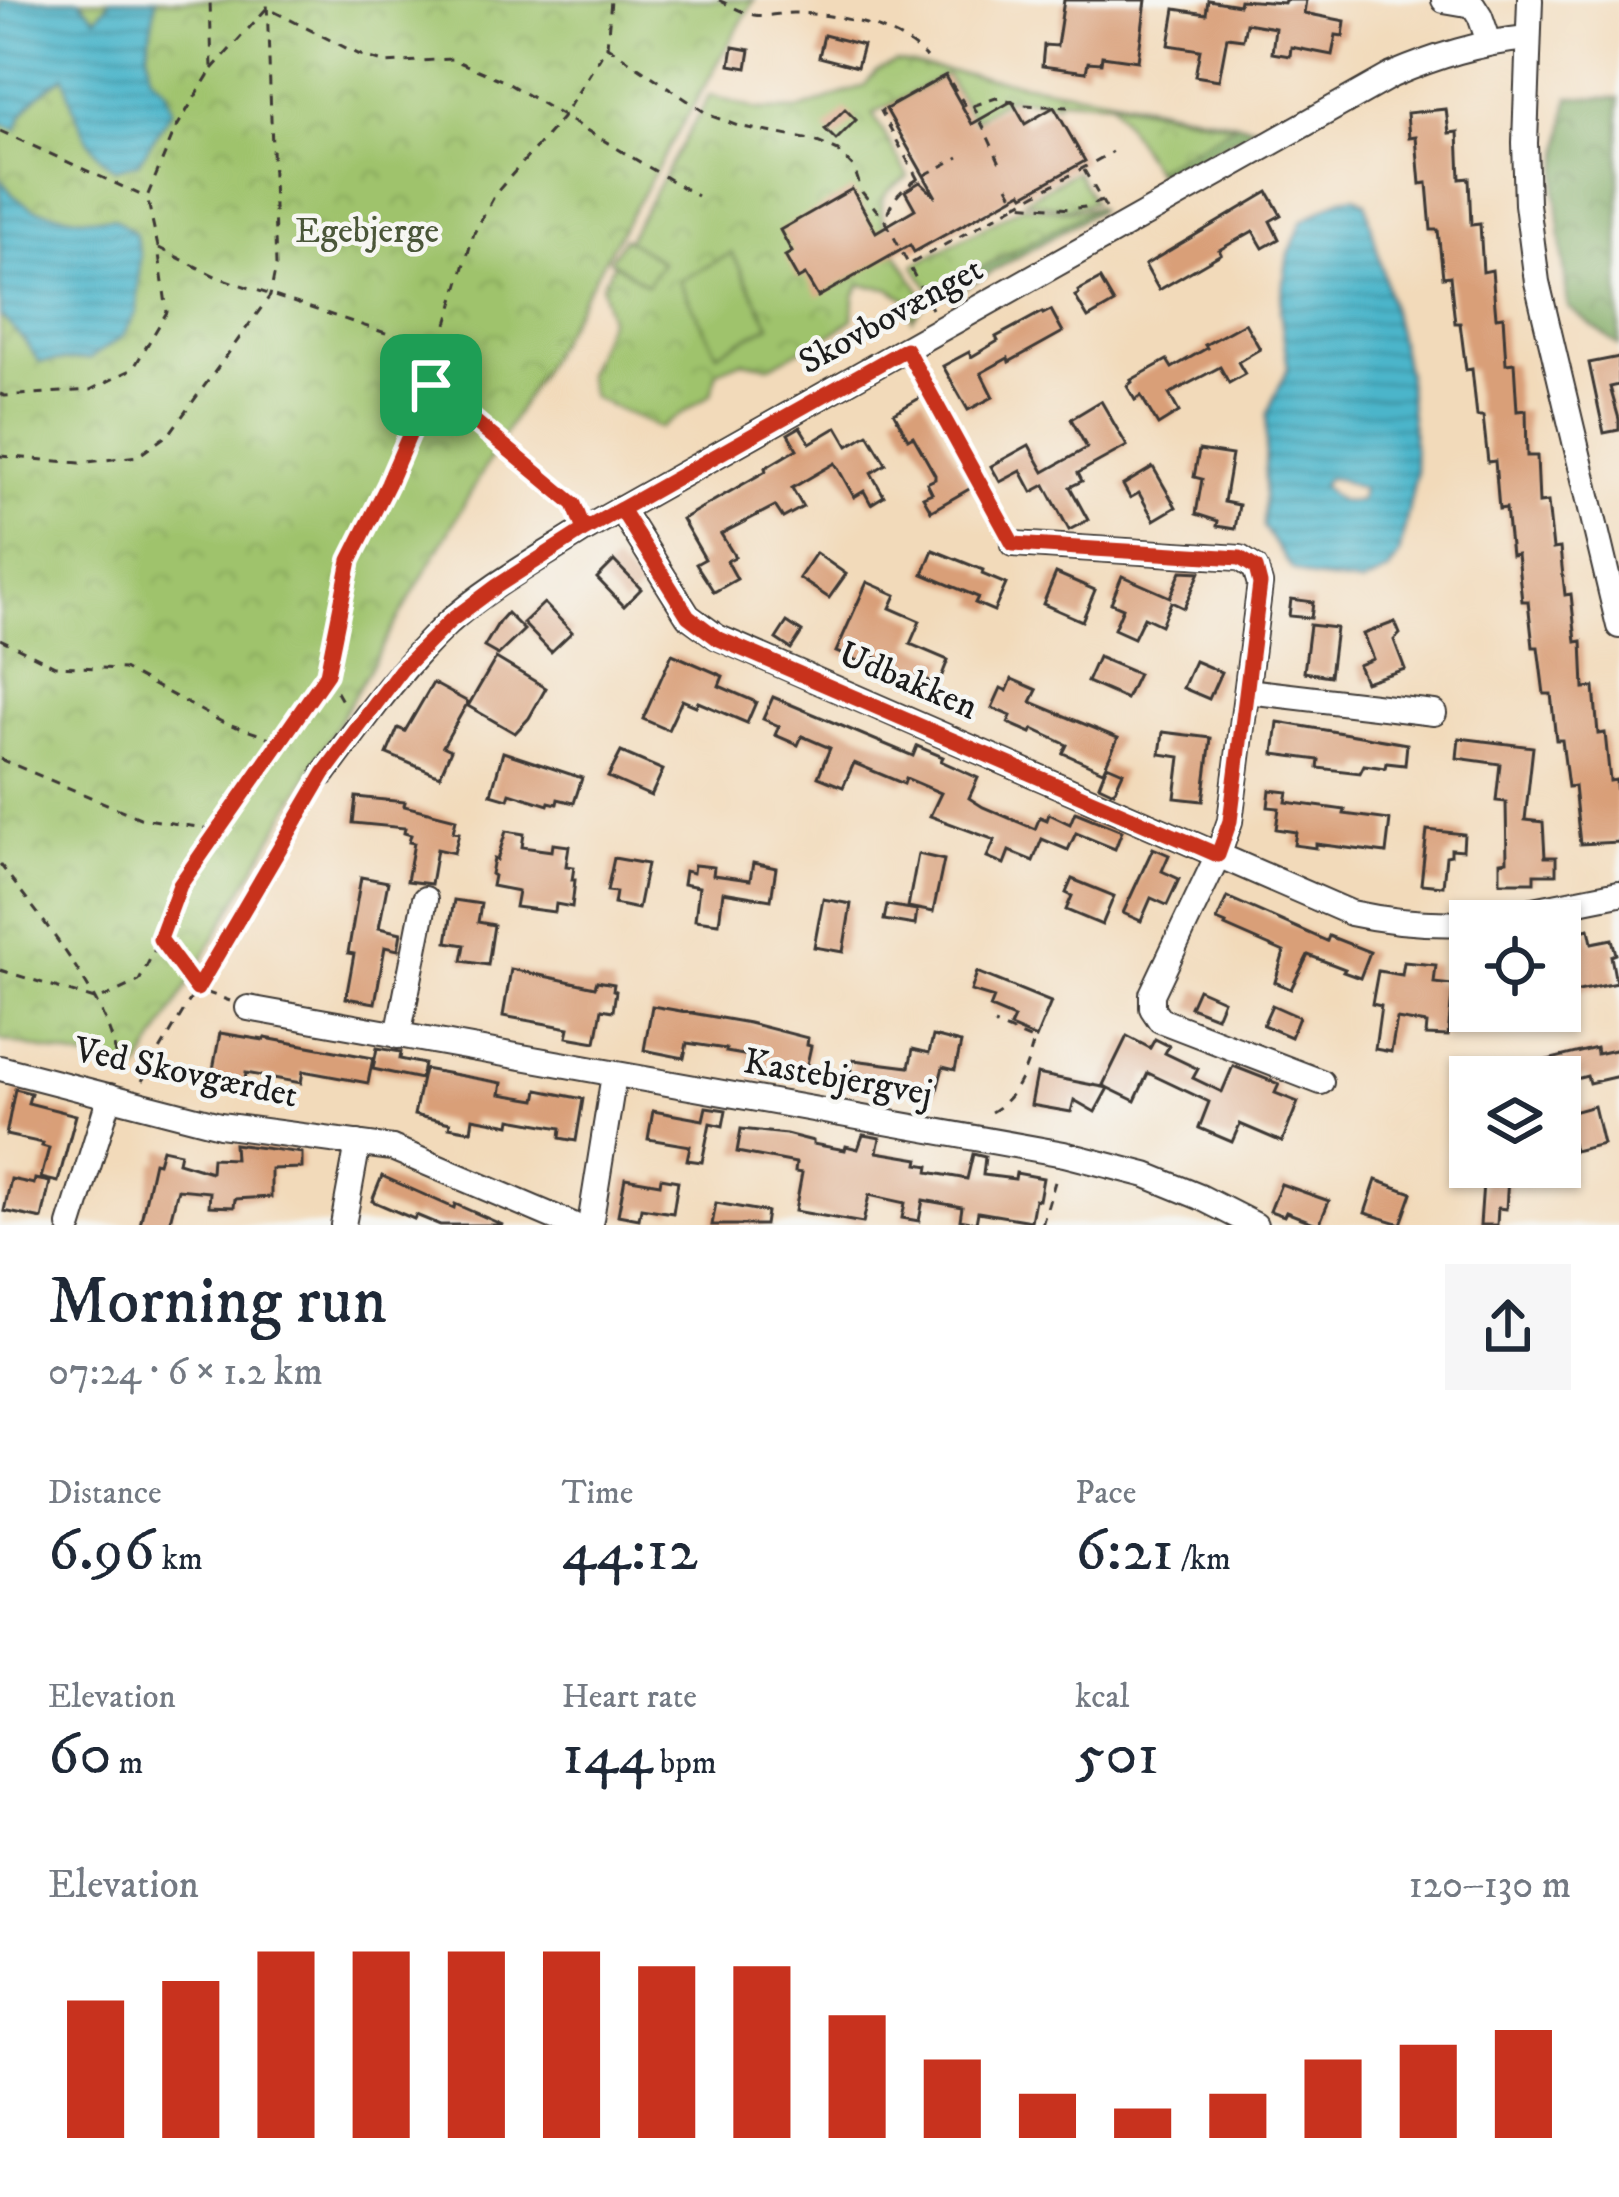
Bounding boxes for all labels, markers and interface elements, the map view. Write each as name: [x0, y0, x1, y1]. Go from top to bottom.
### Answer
park label: Egebjerge: [295, 209, 439, 254]
street label: Skovbovænget: [791, 247, 991, 385]
pin: [380, 334, 482, 436]
icon: arrive: [398, 352, 464, 418]
street label: Udbakken: [832, 632, 984, 730]
map controls: [1449, 900, 1581, 1188]
button: locate: [1449, 900, 1581, 1032]
street label: Ved Skovgærdet: [69, 1027, 302, 1119]
street label: Kastebjergvej: [740, 1039, 936, 1117]
button: layers: [1449, 1056, 1581, 1188]
text: Morning run: [48, 1262, 387, 1344]
button: share: [1445, 1264, 1571, 1390]
text: 07:24 · 6 × 1.2 km: [48, 1348, 323, 1397]
text: Distance: [48, 1473, 162, 1514]
text: Time: [562, 1473, 633, 1514]
text: Pace: [1075, 1473, 1136, 1514]
text: 6.96: [48, 1514, 155, 1589]
text: 44:12: [562, 1514, 698, 1589]
text: 6:21: [1075, 1514, 1174, 1589]
text: km: [155, 1539, 203, 1580]
text: /km: [1174, 1539, 1231, 1580]
text: Elevation: [48, 1677, 176, 1718]
text: Heart rate: [562, 1677, 697, 1718]
text: kcal: [1075, 1677, 1130, 1718]
text: 60: [48, 1718, 112, 1793]
text: 144: [562, 1718, 653, 1793]
text: 501: [1075, 1718, 1159, 1793]
text: m: [112, 1743, 143, 1784]
text: bpm: [653, 1743, 717, 1784]
text: Elevation: [48, 1861, 199, 1910]
text: 120–130 m: [1408, 1861, 1571, 1910]

